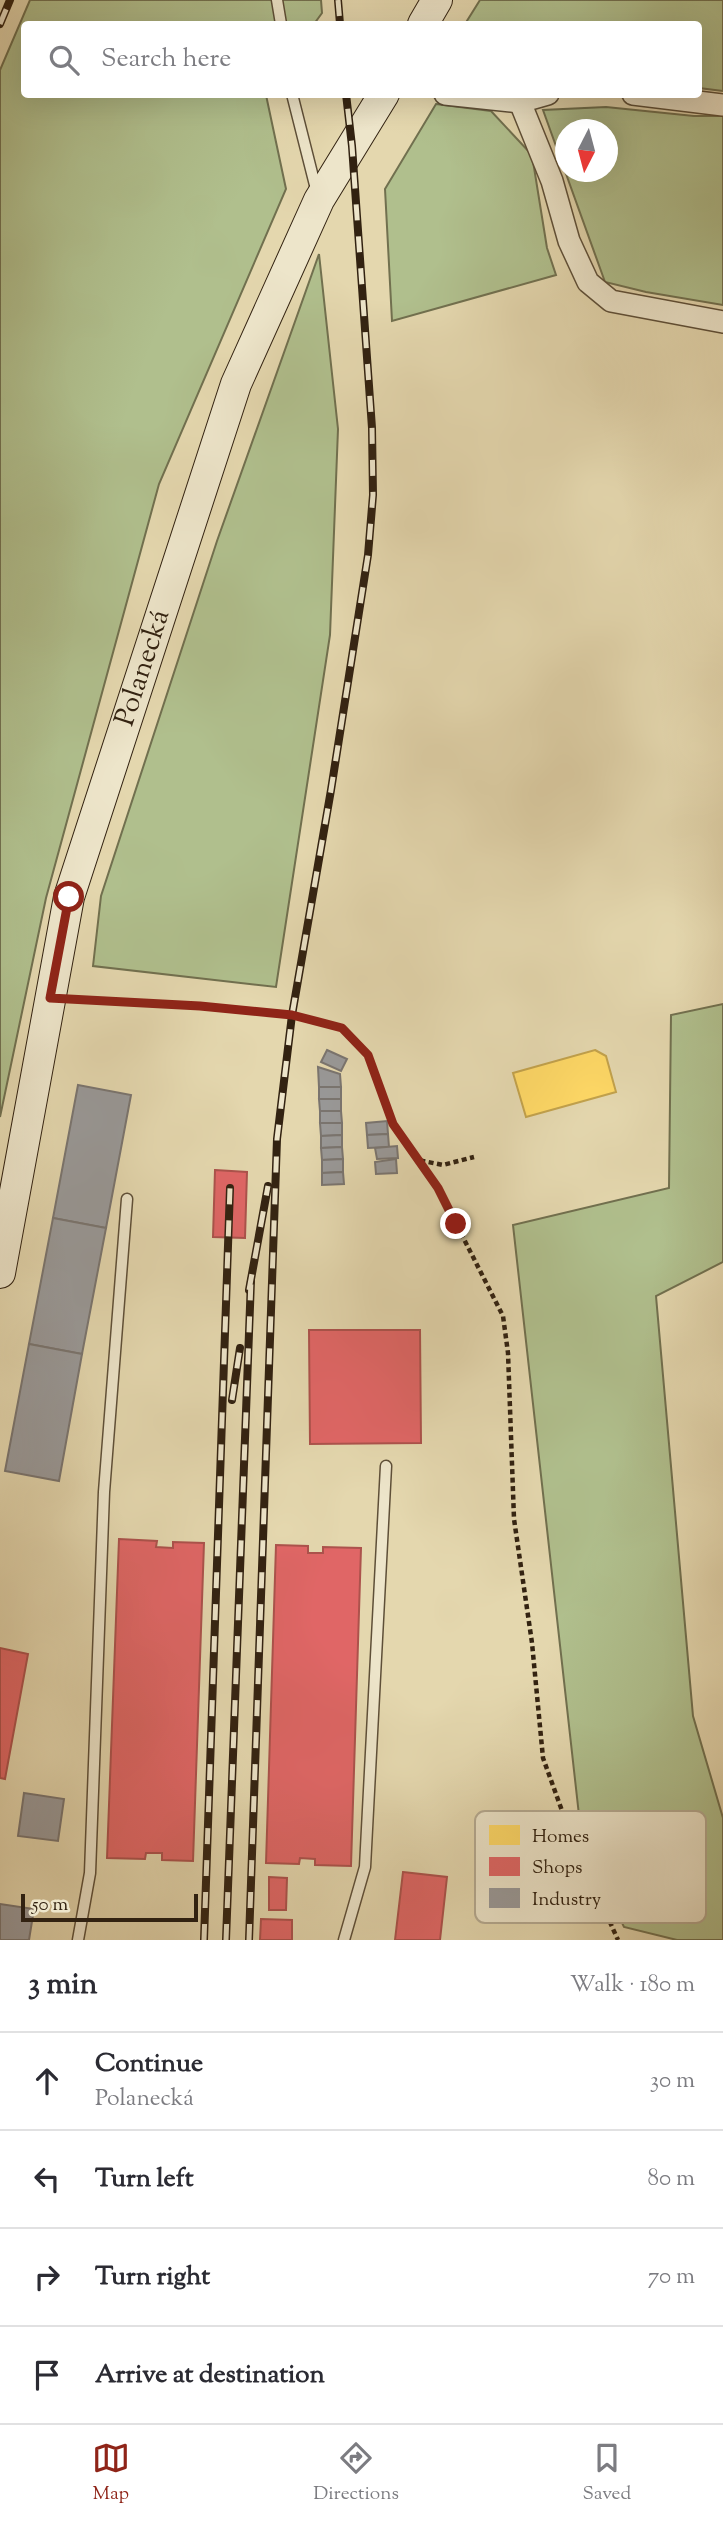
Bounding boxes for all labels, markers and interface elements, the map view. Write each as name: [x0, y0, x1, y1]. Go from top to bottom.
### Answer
search box: [21, 21, 702, 98]
icon: search: [45, 41, 83, 79]
text: Search here: [101, 41, 231, 78]
north arrow: [555, 119, 618, 182]
street label: Polanecká: [106, 605, 181, 732]
route start: [53, 881, 84, 912]
route end: [440, 1208, 471, 1239]
legend: [475, 1811, 706, 1923]
text: Homes: [532, 1824, 589, 1851]
text: Shops: [532, 1855, 583, 1882]
text: Industry: [532, 1887, 602, 1914]
scale bar: [21, 1891, 198, 1923]
text: 50 m: [32, 1892, 68, 1919]
text: 3 min: [28, 1964, 98, 2007]
text: Walk · 180 m: [570, 1969, 695, 2002]
text: Continue: [95, 2046, 203, 2083]
icon: ahead: [28, 2062, 66, 2100]
text: 30 m: [650, 2065, 695, 2098]
text: Polanecká: [95, 2083, 194, 2116]
icon: left: [28, 2160, 66, 2198]
text: Turn left: [95, 2161, 194, 2198]
text: 80 m: [647, 2163, 695, 2196]
icon: right: [28, 2258, 66, 2296]
text: Turn right: [95, 2259, 210, 2296]
text: 70 m: [648, 2261, 695, 2294]
icon: arrive: [28, 2356, 66, 2394]
text: Arrive at destination: [95, 2357, 325, 2394]
tab: Map: [92, 2439, 130, 2508]
tab: Directions: [313, 2439, 399, 2508]
tab: Saved: [582, 2439, 631, 2508]

